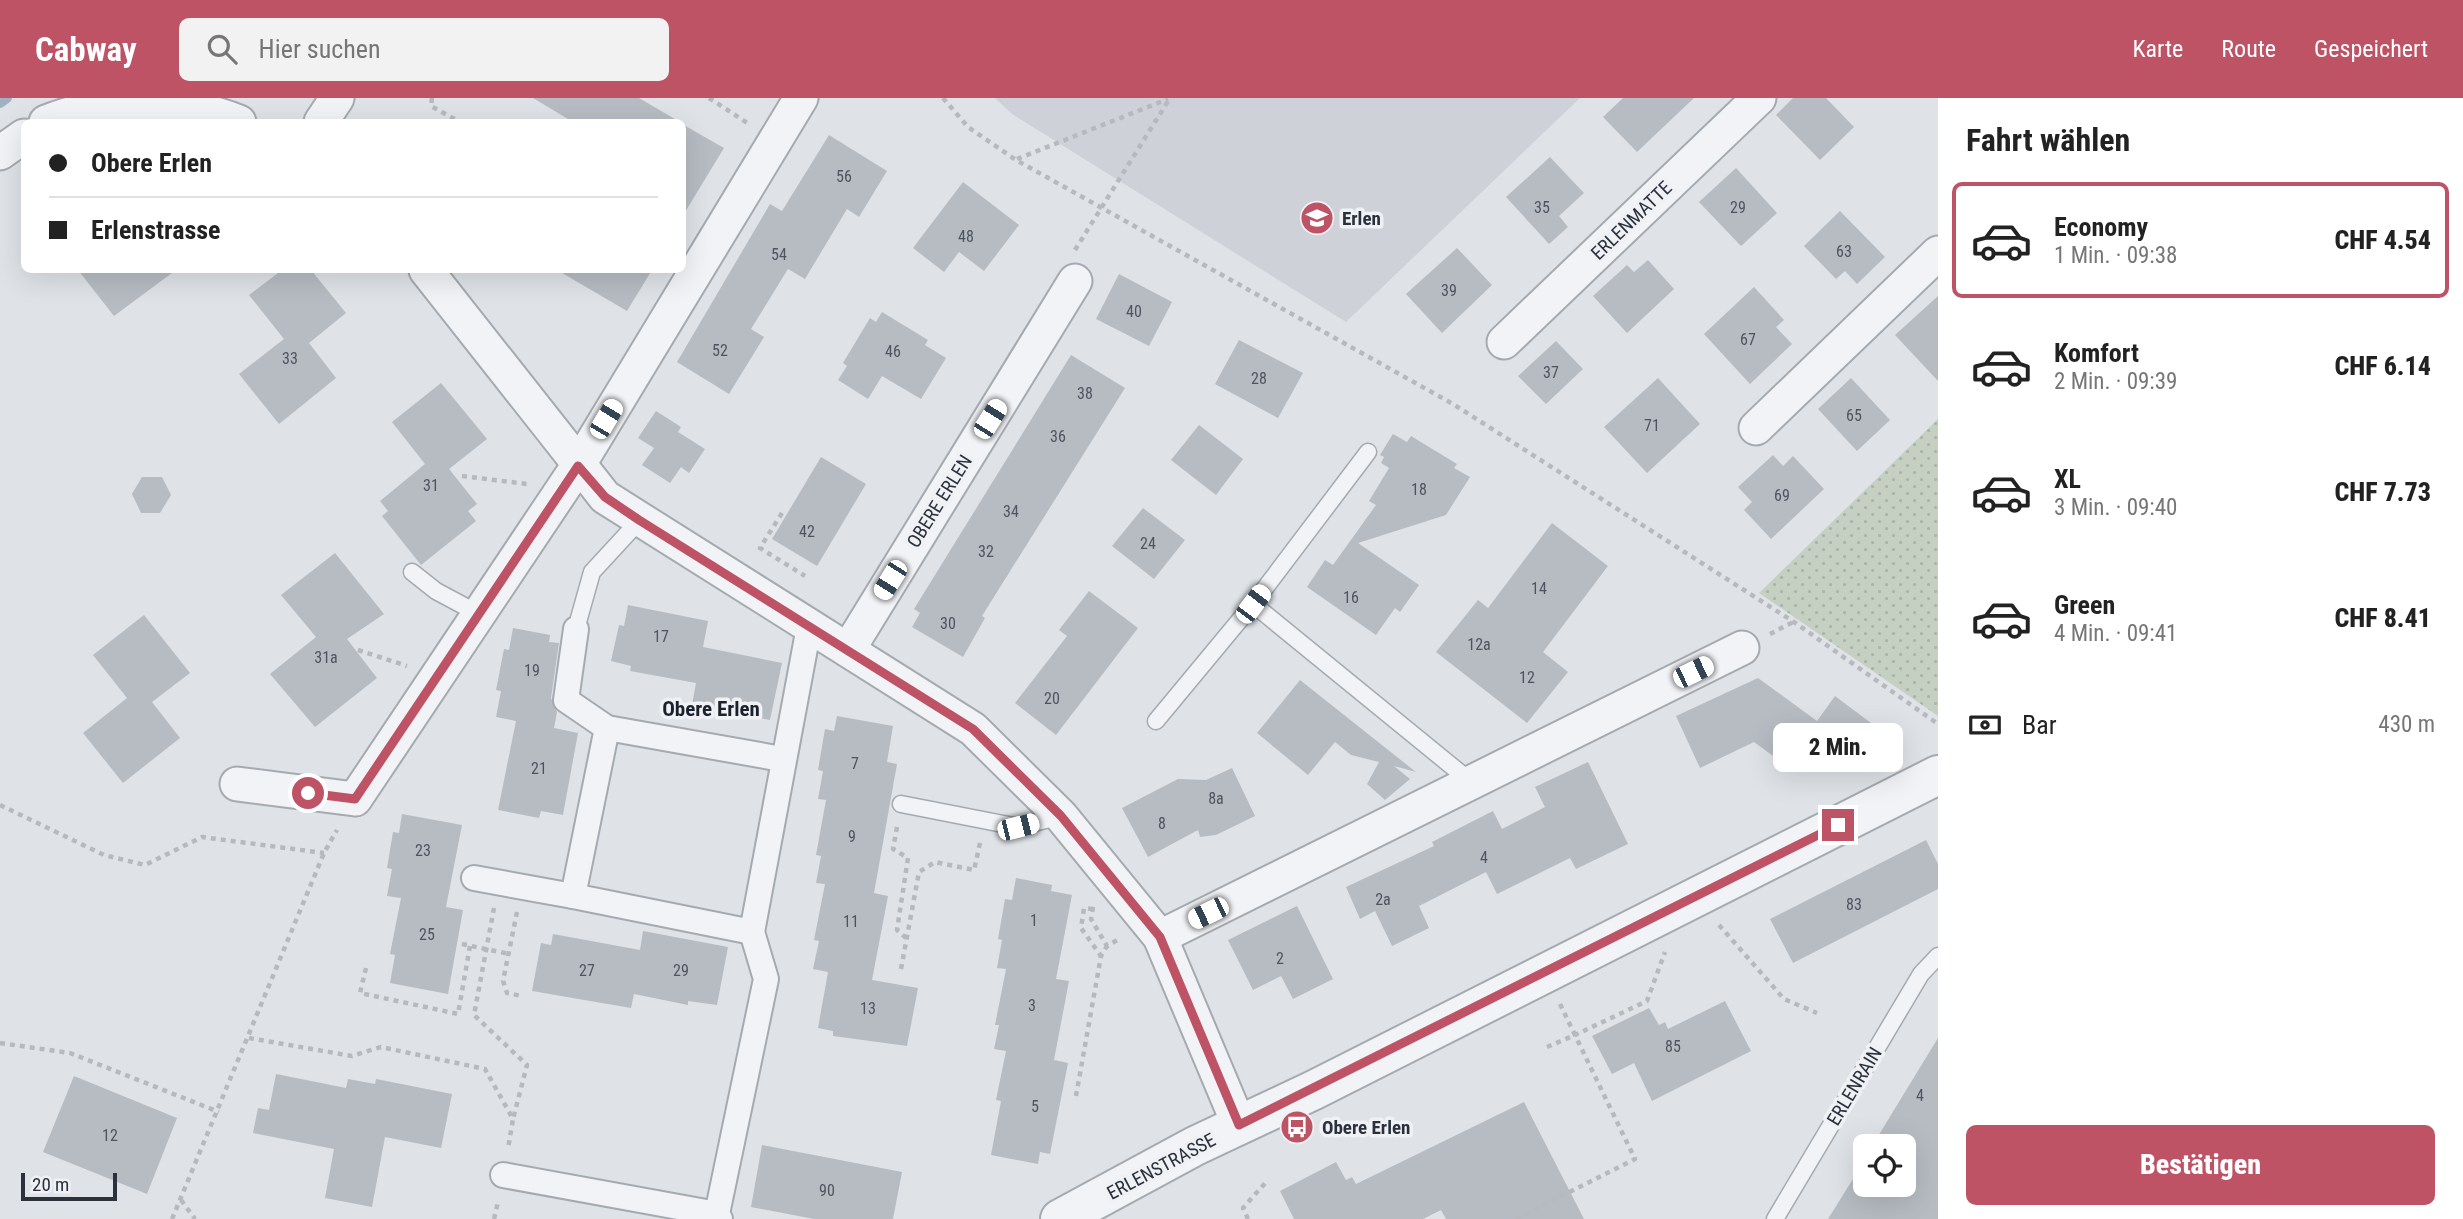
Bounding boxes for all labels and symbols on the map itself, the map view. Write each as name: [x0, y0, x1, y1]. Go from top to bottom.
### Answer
house number: 56: [836, 167, 852, 186]
street label: ERLENMATTE: [1586, 176, 1677, 265]
house number: 35: [1534, 198, 1550, 217]
house number: 29: [1730, 198, 1746, 217]
school or university icon: Erlen: [1298, 199, 1336, 237]
place label: Erlen: [1342, 207, 1381, 230]
house number: 48: [958, 227, 974, 246]
house number: 63: [1836, 242, 1852, 261]
house number: 54: [771, 245, 787, 264]
house number: 39: [1441, 281, 1457, 300]
house number: 40: [1126, 302, 1142, 321]
house number: 67: [1740, 330, 1756, 349]
house number: 52: [712, 341, 728, 360]
house number: 46: [885, 342, 901, 361]
house number: 33: [282, 349, 298, 368]
house number: 37: [1543, 363, 1559, 382]
house number: 28: [1251, 369, 1267, 388]
house number: 38: [1077, 384, 1093, 403]
car: [587, 396, 626, 442]
car: [970, 396, 1011, 442]
house number: 65: [1846, 406, 1862, 425]
house number: 71: [1644, 416, 1660, 435]
house number: 36: [1050, 427, 1066, 446]
street label: OBERE ERLEN: [902, 451, 977, 552]
house number: 31: [423, 476, 439, 495]
house number: 18: [1411, 480, 1427, 499]
house number: 69: [1774, 486, 1790, 505]
house number: 34: [1003, 502, 1019, 521]
house number: 42: [799, 522, 815, 541]
house number: 24: [1140, 534, 1156, 553]
house number: 32: [978, 542, 994, 561]
car: [870, 557, 911, 603]
house number: 14: [1531, 579, 1547, 598]
car: [1232, 581, 1275, 627]
house number: 16: [1343, 588, 1359, 607]
house number: 30: [940, 614, 956, 633]
house number: 17: [653, 627, 669, 646]
house number: 12a: [1467, 635, 1491, 654]
house number: 31a: [314, 648, 338, 667]
car: [1670, 653, 1717, 691]
house number: 19: [524, 661, 540, 680]
house number: 12: [1519, 668, 1535, 687]
house number: 20: [1044, 689, 1060, 708]
district label: Obere Erlen: [662, 697, 760, 721]
callout: 2 Min.: [1773, 724, 1903, 772]
house number: 7: [851, 754, 859, 773]
house number: 21: [531, 759, 547, 778]
route start: [292, 777, 324, 809]
house number: 8a: [1208, 789, 1224, 808]
route end: [1822, 809, 1854, 841]
car: [996, 812, 1041, 842]
house number: 8: [1158, 814, 1166, 833]
house number: 9: [848, 827, 856, 846]
house number: 23: [415, 841, 431, 860]
house number: 4: [1480, 848, 1488, 867]
house number: 2a: [1375, 890, 1391, 909]
car: [1185, 894, 1232, 932]
house number: 83: [1846, 895, 1862, 914]
house number: 1: [1030, 911, 1038, 930]
house number: 11: [843, 912, 859, 931]
house number: 25: [419, 925, 435, 944]
house number: 2: [1276, 949, 1284, 968]
house number: 27: [579, 961, 595, 980]
house number: 29: [673, 961, 689, 980]
house number: 3: [1028, 996, 1036, 1015]
house number: 13: [860, 999, 876, 1018]
house number: 85: [1665, 1037, 1681, 1056]
street label: ERLENRAIN: [1822, 1043, 1887, 1130]
house number: 4: [1916, 1086, 1924, 1105]
house number: 5: [1031, 1097, 1039, 1116]
bus stop icon: Obere Erlen: [1278, 1108, 1316, 1146]
place label: Obere Erlen: [1322, 1116, 1410, 1139]
house number: 12: [102, 1126, 118, 1145]
street label: ERLENSTRASSE: [1103, 1128, 1219, 1205]
scale bar: [21, 1170, 117, 1202]
house number: 90: [819, 1181, 835, 1200]

